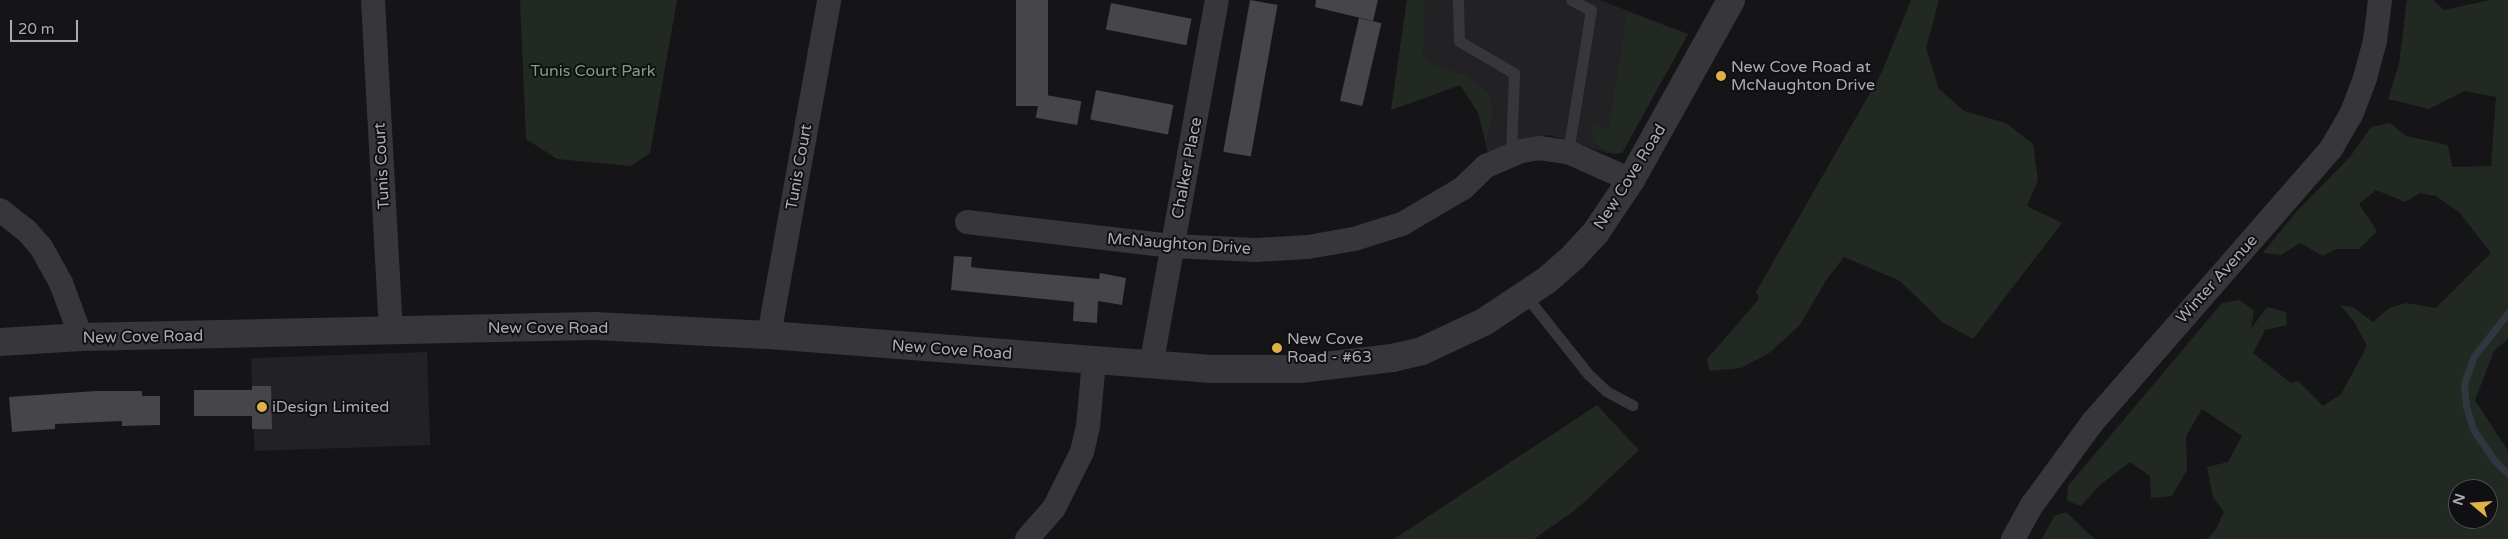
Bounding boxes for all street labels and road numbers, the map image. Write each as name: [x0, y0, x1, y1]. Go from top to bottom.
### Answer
street label: Chalker Place: [1168, 116, 1206, 220]
street label: New Cove Road: [1590, 121, 1670, 233]
street label: Tunis Court: [370, 122, 394, 210]
street label: Tunis Court: [782, 123, 816, 211]
street label: McNaughton Drive: [1107, 229, 1251, 259]
street label: Winter Avenue: [2172, 231, 2262, 327]
street label: New Cove Road: [488, 318, 608, 338]
street label: New Cove Road: [82, 326, 204, 348]
street label: New Cove Road: [891, 336, 1013, 364]

